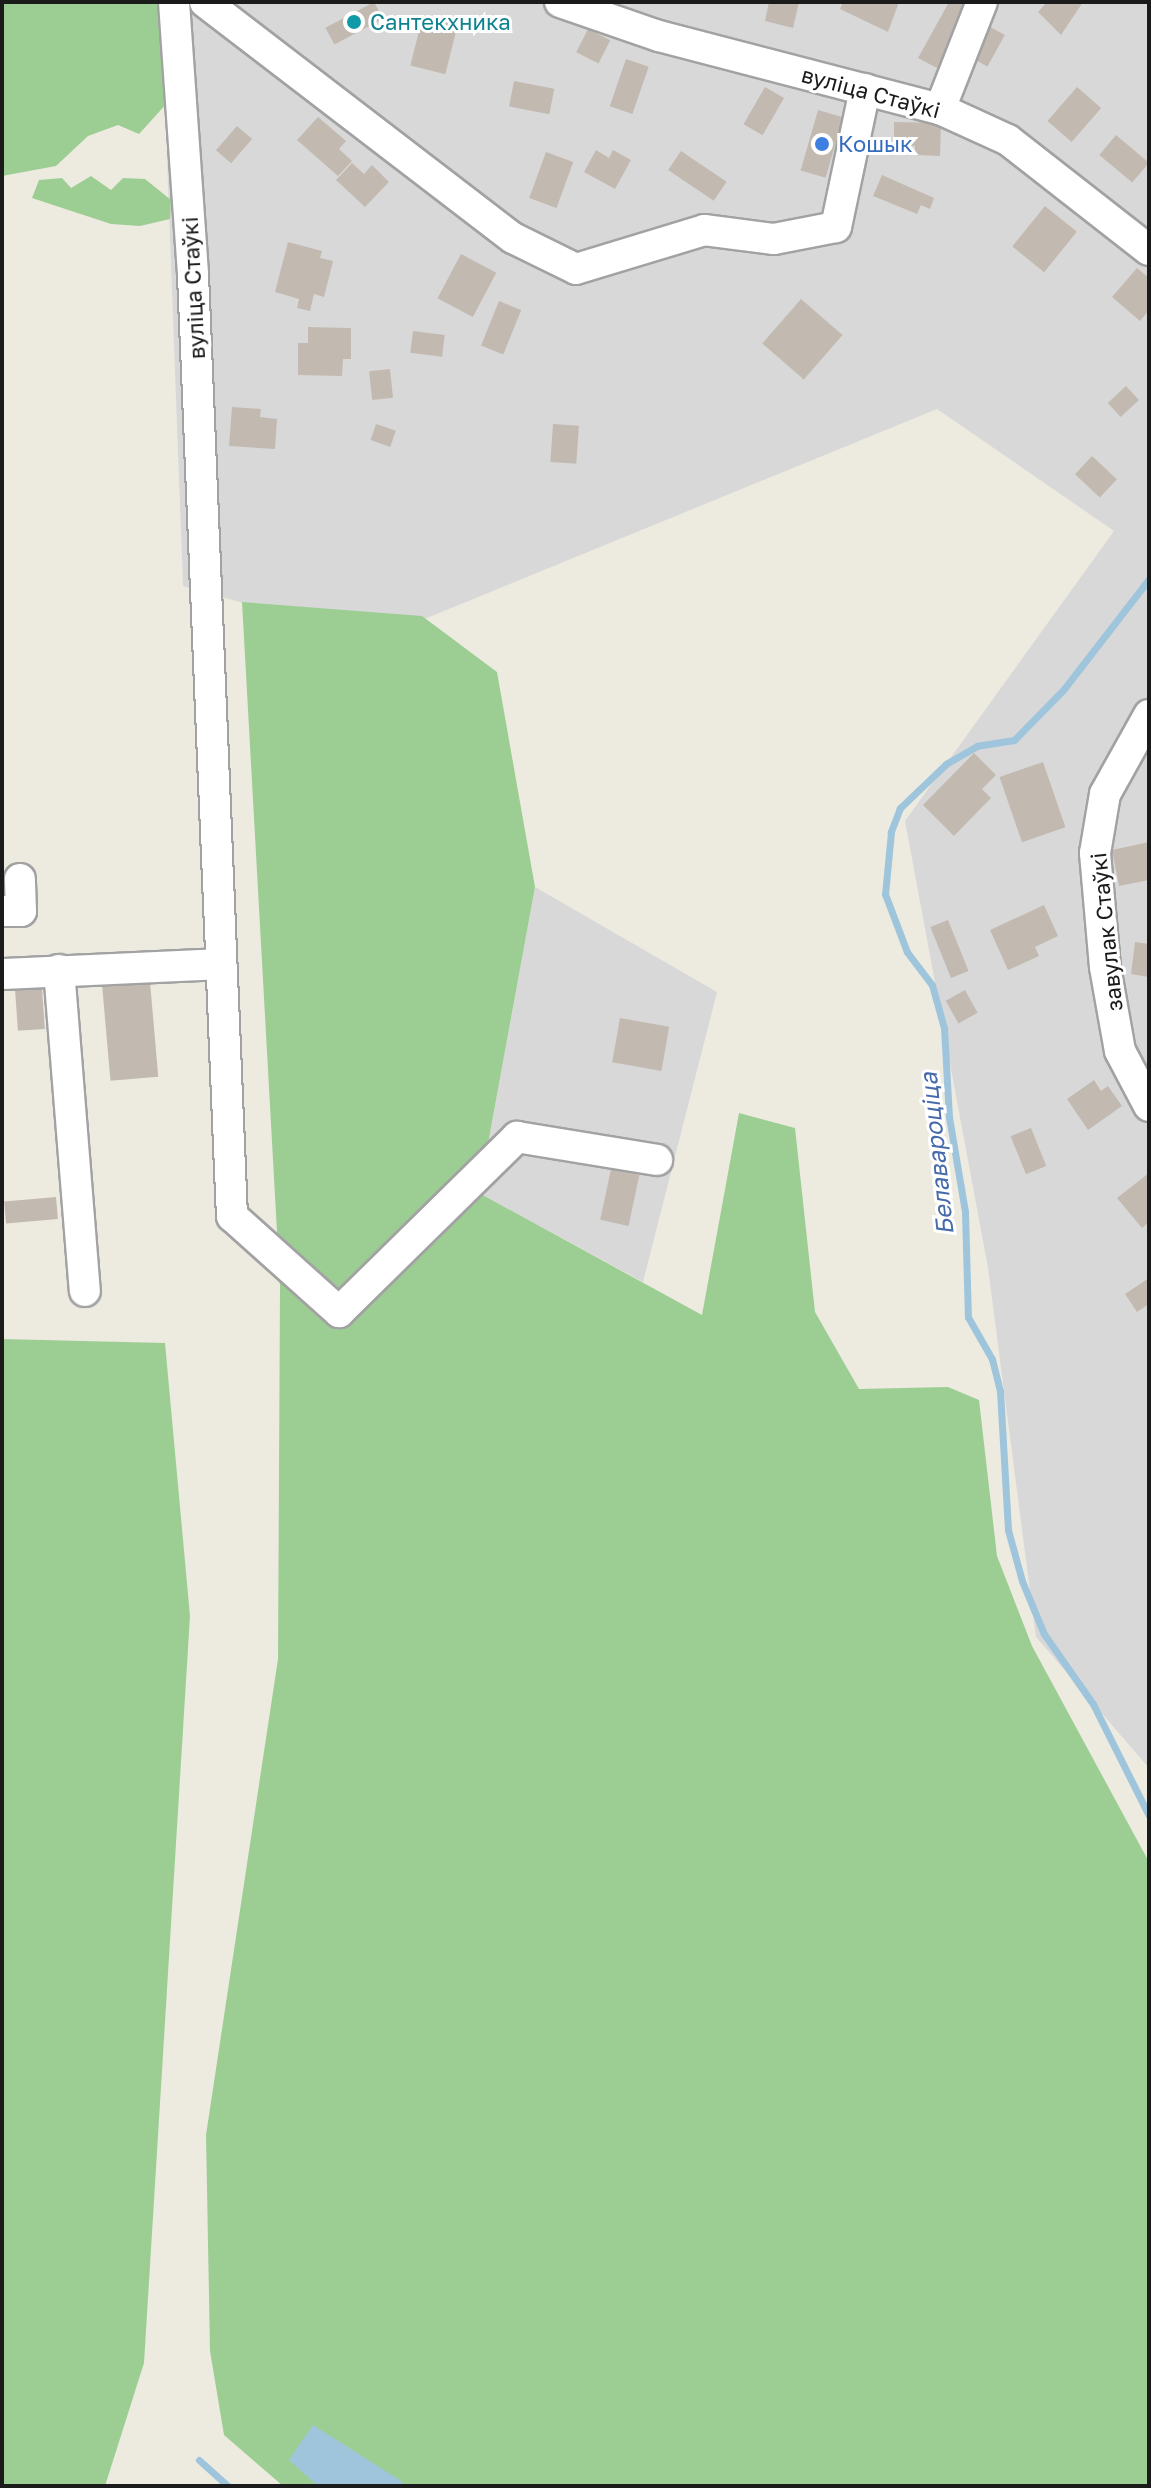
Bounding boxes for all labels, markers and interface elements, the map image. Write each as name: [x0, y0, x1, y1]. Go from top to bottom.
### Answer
place label: Сантекхника: [370, 9, 511, 35]
marker: Сантекхника: [345, 13, 363, 31]
street label: вуліца Стаўкі: [799, 61, 943, 123]
place label: Кошык: [838, 131, 913, 157]
marker: Кошык: [813, 135, 831, 153]
street label: вуліца Стаўкі: [176, 216, 210, 360]
street label: завулак Стаўкі: [1085, 851, 1127, 1013]
water label: Белавароціца: [913, 1071, 959, 1237]

